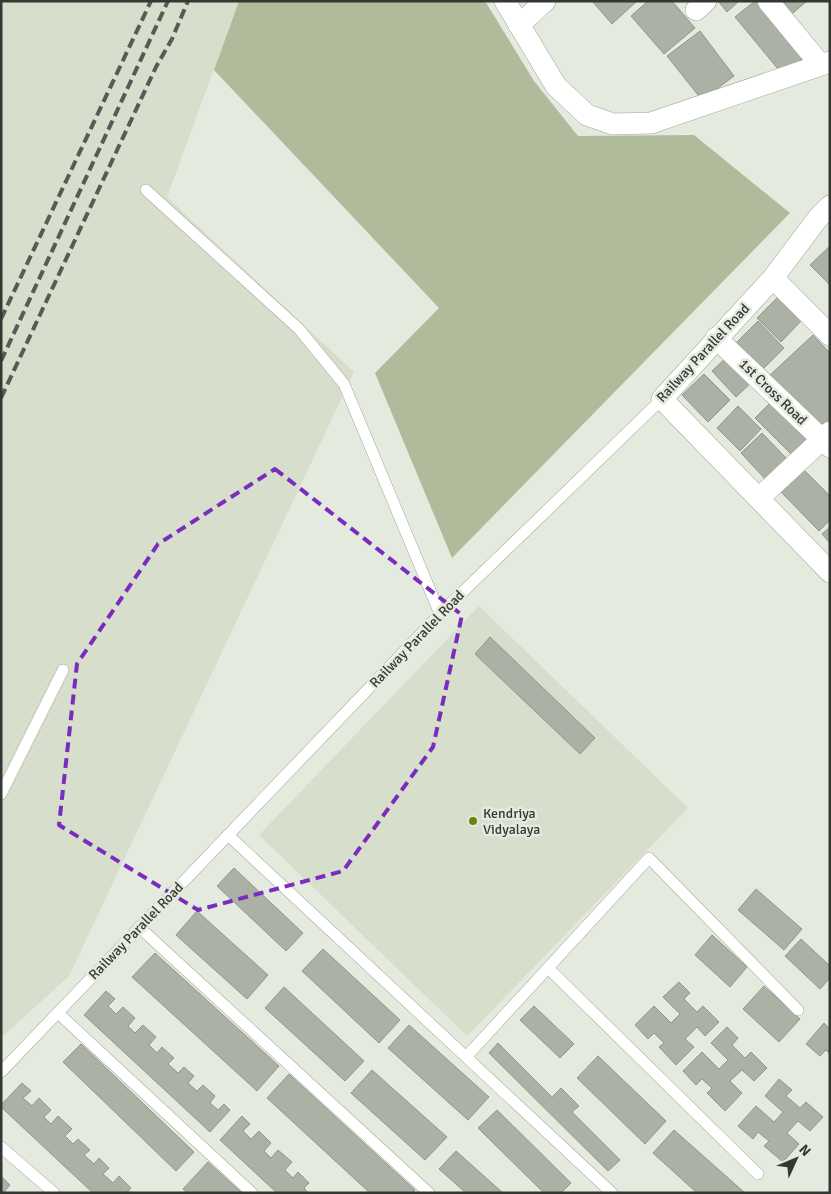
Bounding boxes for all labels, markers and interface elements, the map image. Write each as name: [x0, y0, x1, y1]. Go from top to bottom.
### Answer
street label: Railway Parallel Road: [653, 300, 753, 406]
street label: 1st Cross Road: [736, 355, 810, 429]
street label: Railway Parallel Road: [366, 587, 468, 691]
place label: Kendriya Vidyalaya: [483, 805, 540, 838]
marker: Kendriya Vidyalaya: [467, 815, 479, 827]
street label: Railway Parallel Road: [85, 879, 187, 983]
north arrow: [771, 1134, 821, 1184]
text: N: [795, 1141, 814, 1160]

